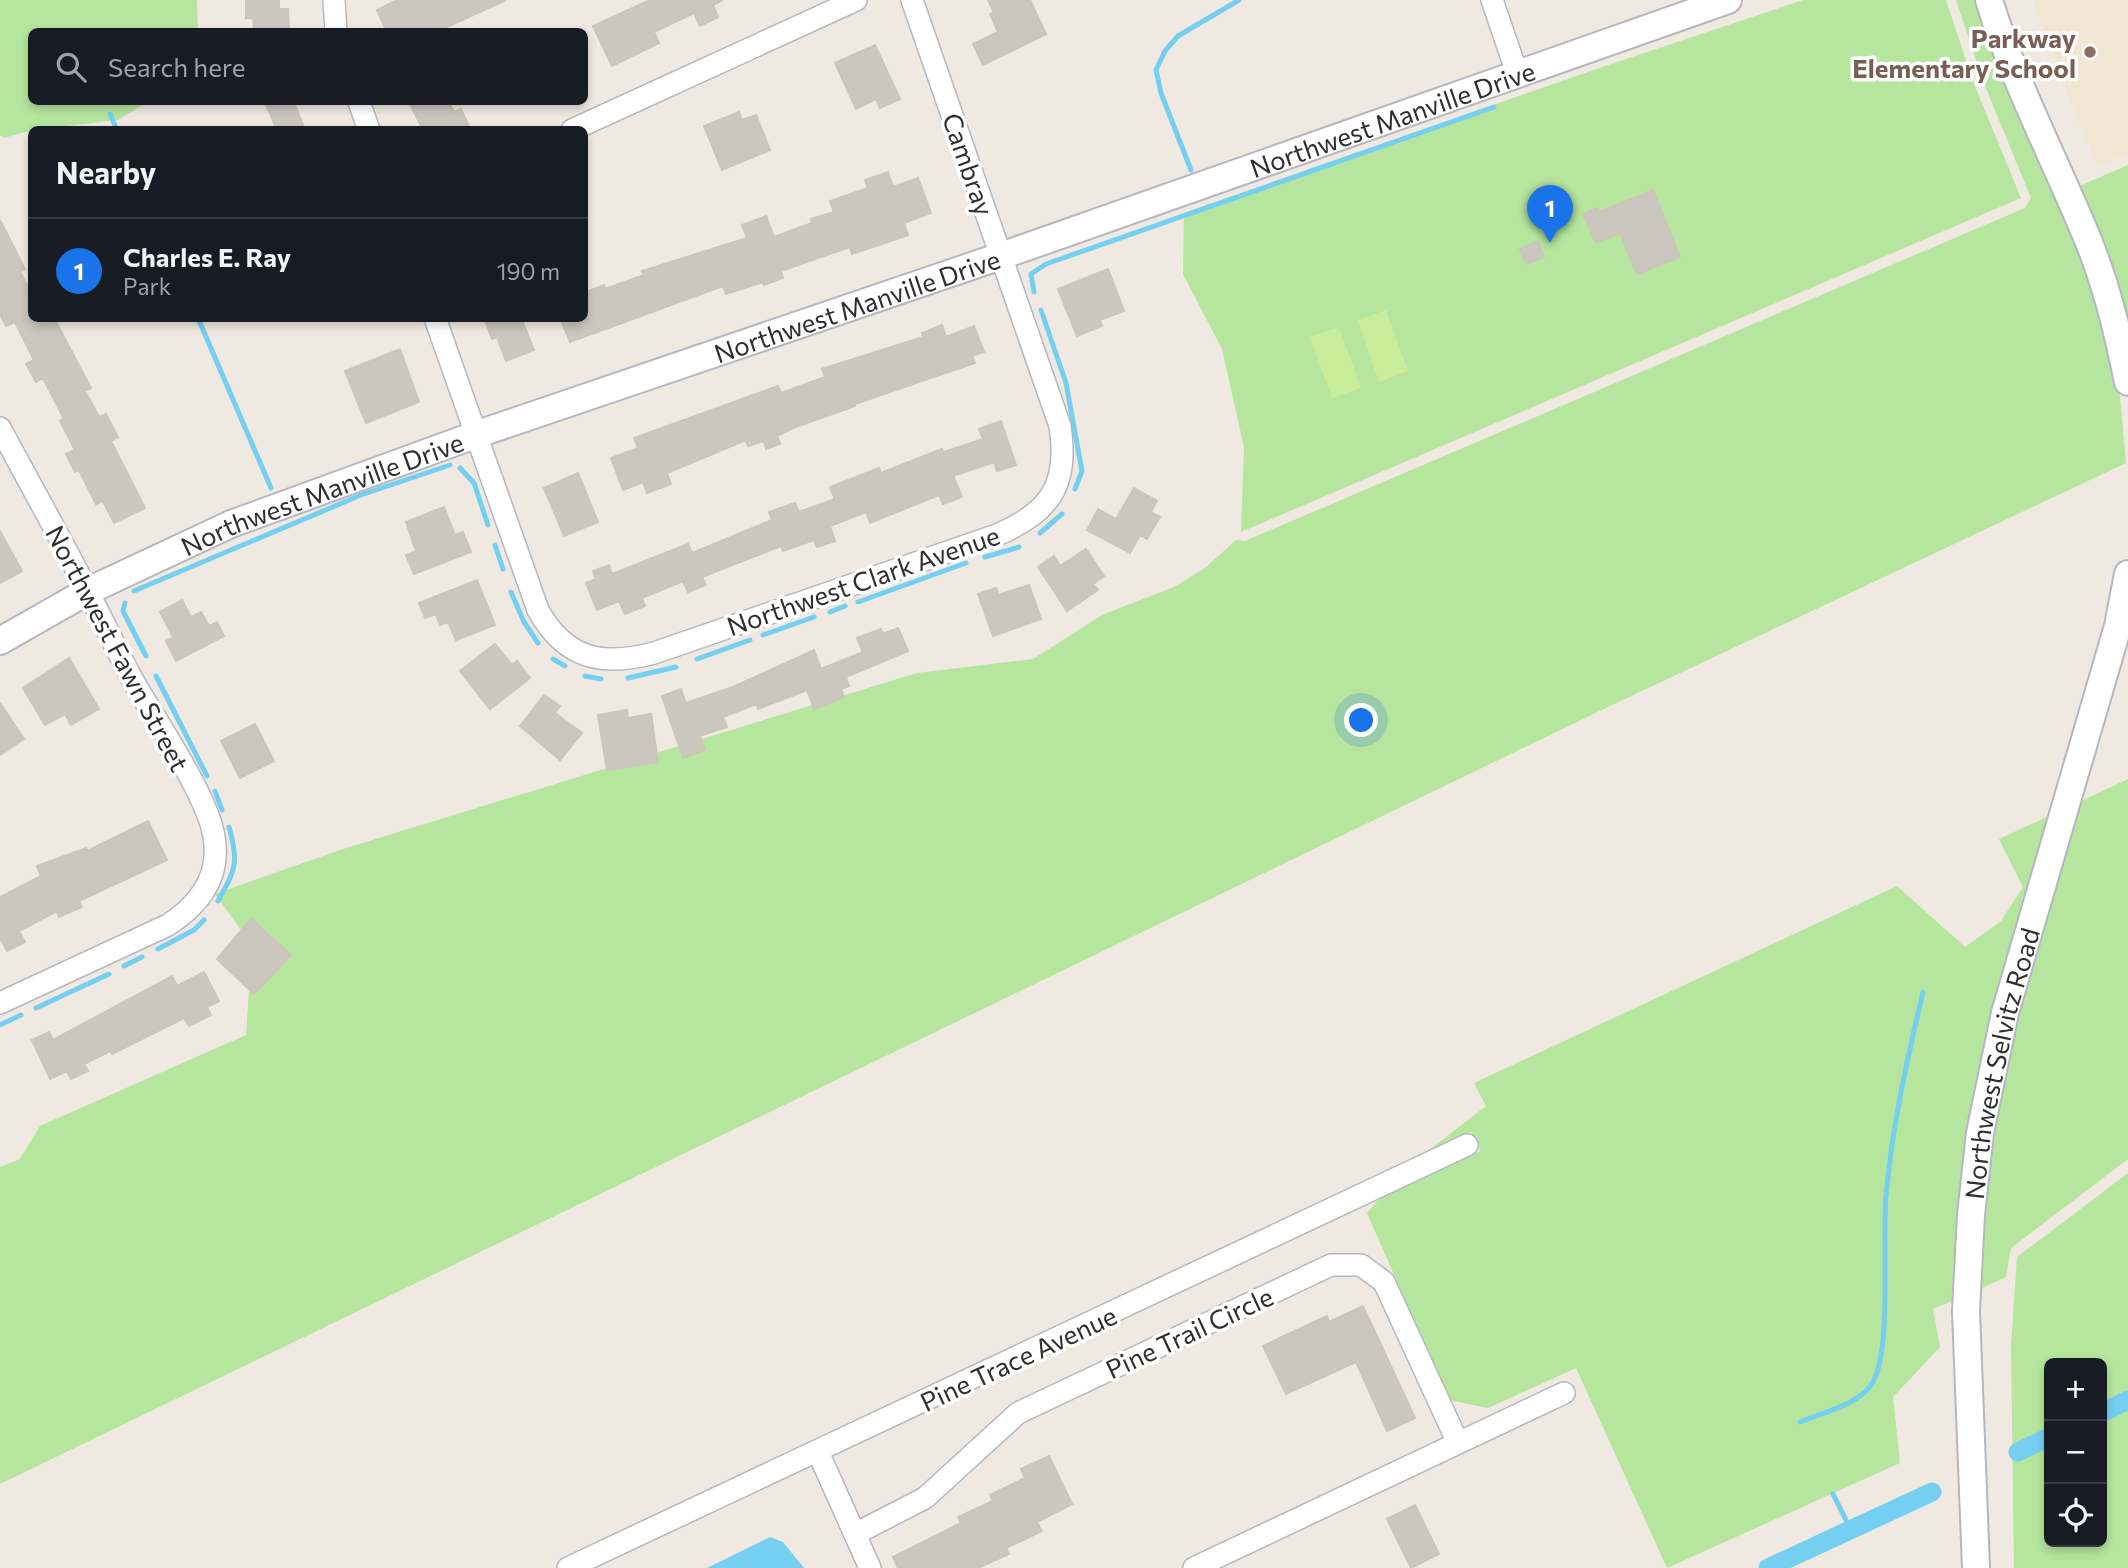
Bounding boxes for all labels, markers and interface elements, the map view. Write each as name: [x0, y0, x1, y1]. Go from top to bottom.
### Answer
place label: Parkway Elementary School: [1852, 22, 2076, 83]
search box: [28, 28, 588, 105]
marker: Parkway Elementary School: [2082, 44, 2098, 60]
icon: search: [52, 48, 90, 86]
text: Search here: [108, 51, 246, 82]
street label: Northwest Manville Drive: [1245, 54, 1539, 183]
street label: Cambray: [937, 109, 1001, 219]
text: Nearby: [56, 153, 156, 190]
pin: 1: [1527, 185, 1573, 243]
text: Charles E. Ray: [123, 241, 291, 272]
street label: Northwest Manville Drive: [710, 242, 1004, 368]
text: 1: [74, 257, 84, 285]
text: 190 m: [497, 257, 560, 285]
text: Park: [123, 272, 171, 300]
street label: Northwest Manville Drive: [175, 425, 467, 561]
street label: Northwest Clark Avenue: [723, 519, 1003, 641]
street label: Northwest Fawn Street: [40, 520, 196, 776]
your location: [1344, 703, 1378, 737]
street label: Northwest Selvitz Road: [1957, 924, 2045, 1201]
street label: Pine Trail Circle: [1101, 1280, 1277, 1384]
street label: Pine Trace Avenue: [915, 1299, 1121, 1417]
map controls: [2044, 1358, 2107, 1547]
button: +: [2044, 1358, 2107, 1421]
button: −: [2044, 1421, 2107, 1484]
button: locate: [2044, 1484, 2107, 1547]

